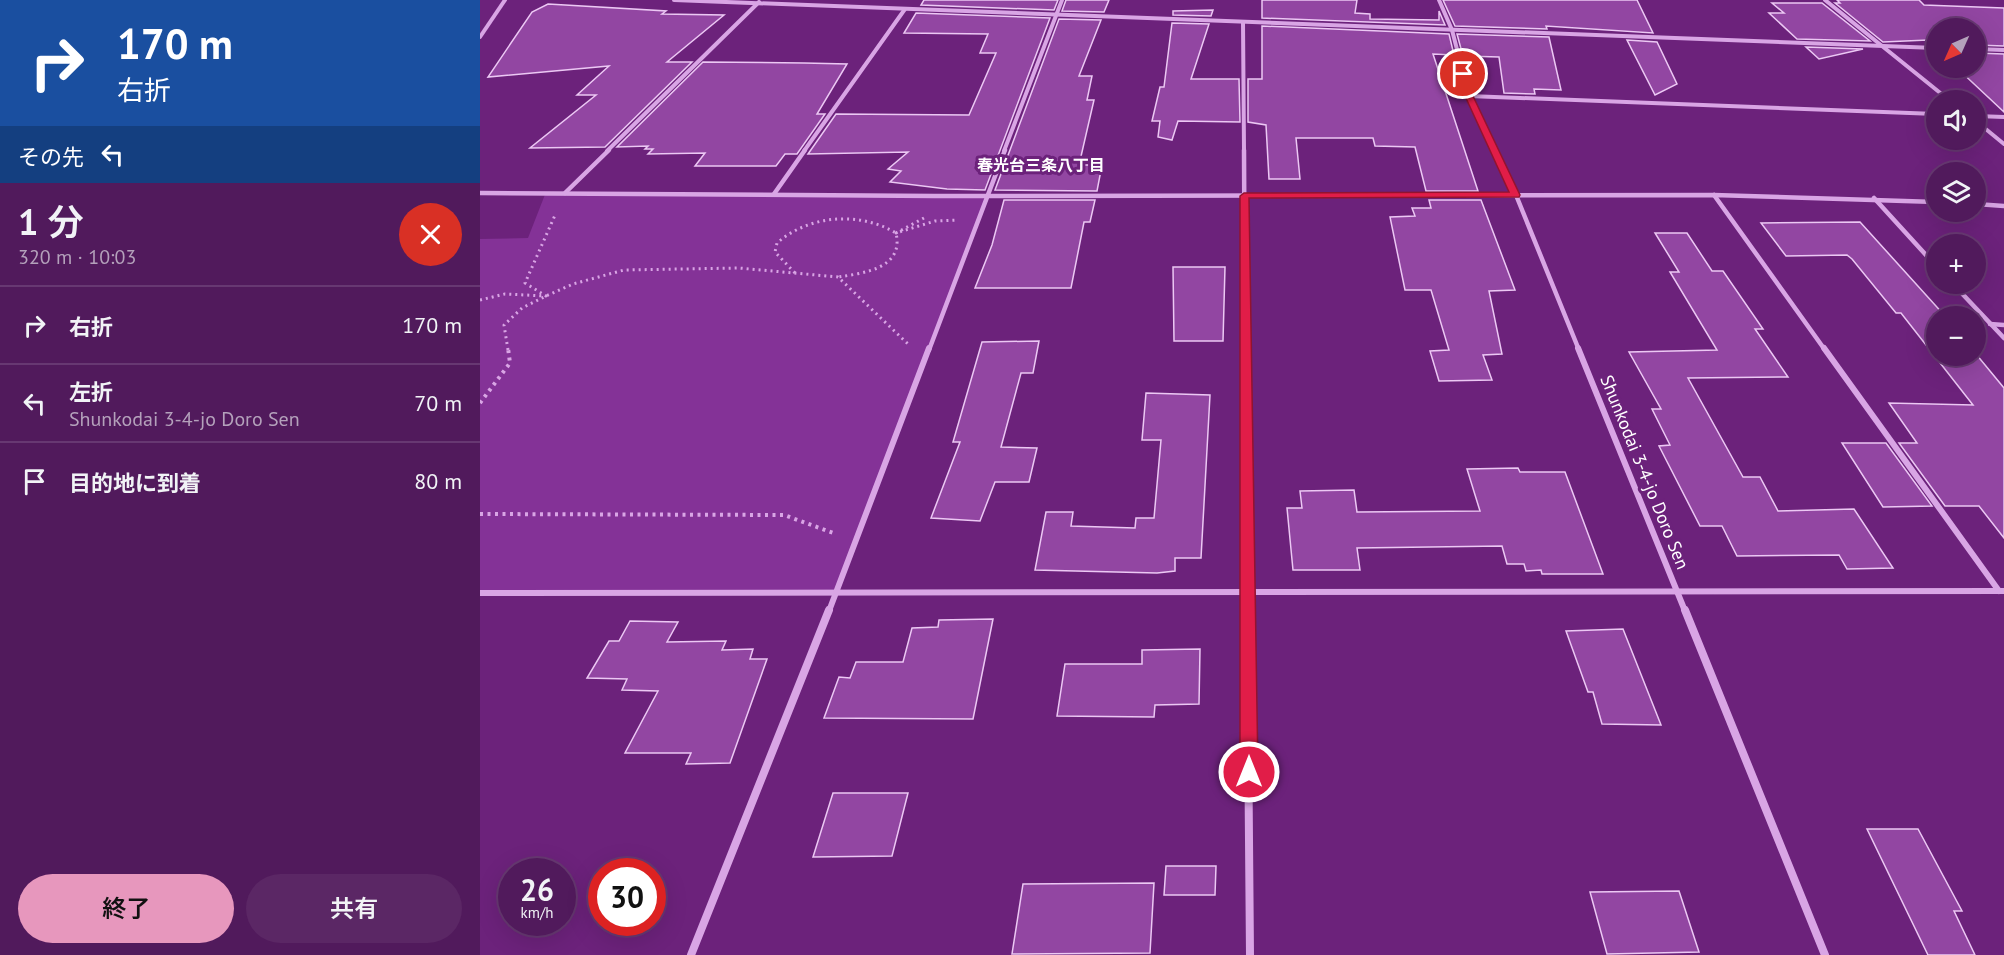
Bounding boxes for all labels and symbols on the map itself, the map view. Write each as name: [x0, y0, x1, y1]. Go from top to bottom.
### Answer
north arrow: [1926, 18, 1986, 78]
pin: [1437, 48, 1488, 99]
district label: 春光台三条八丁目: [977, 155, 1105, 175]
street label: Shunkodai 3-4-jo Doro Sen: [1595, 371, 1695, 573]
position arrow: [1217, 740, 1281, 804]
speed limit sign: 30: [588, 858, 666, 936]

